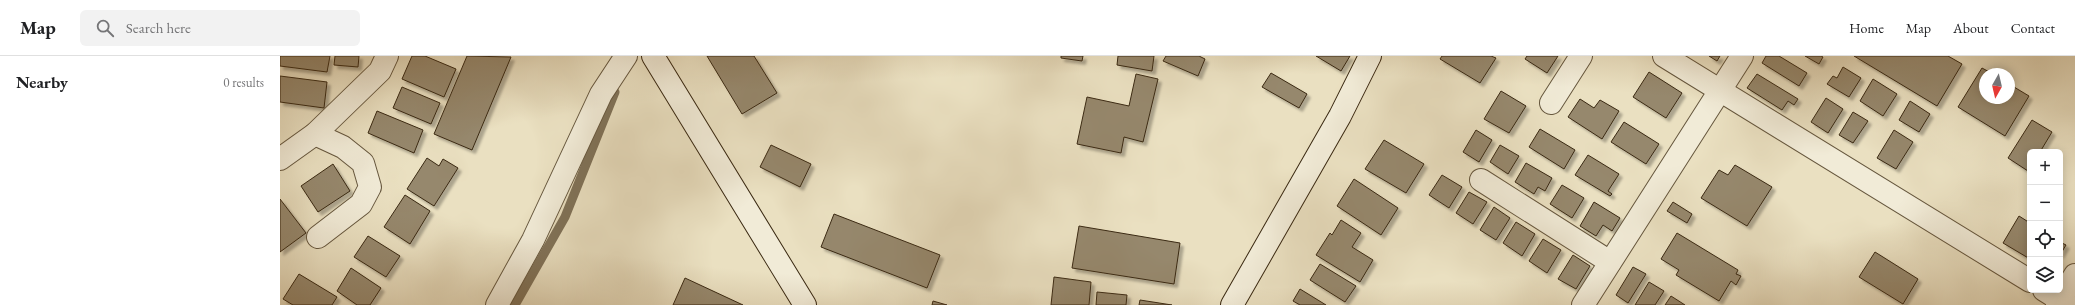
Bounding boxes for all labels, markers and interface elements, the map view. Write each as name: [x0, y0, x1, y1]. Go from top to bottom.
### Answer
search box: [80, 10, 360, 46]
text: Map: [20, 15, 56, 40]
icon: search: [94, 17, 116, 39]
text: Search here: [126, 18, 191, 37]
text: Home: [1849, 19, 1884, 37]
text: Map: [1906, 19, 1931, 37]
text: About: [1953, 19, 1989, 37]
text: Contact: [2011, 19, 2055, 37]
north arrow: [1979, 68, 2015, 104]
text: Nearby: [16, 71, 68, 93]
text: 0 results: [223, 74, 264, 91]
map controls: [2027, 149, 2063, 293]
button: +: [2027, 149, 2063, 185]
button: −: [2027, 185, 2063, 221]
button: locate: [2027, 221, 2063, 257]
button: layers: [2027, 257, 2063, 293]

